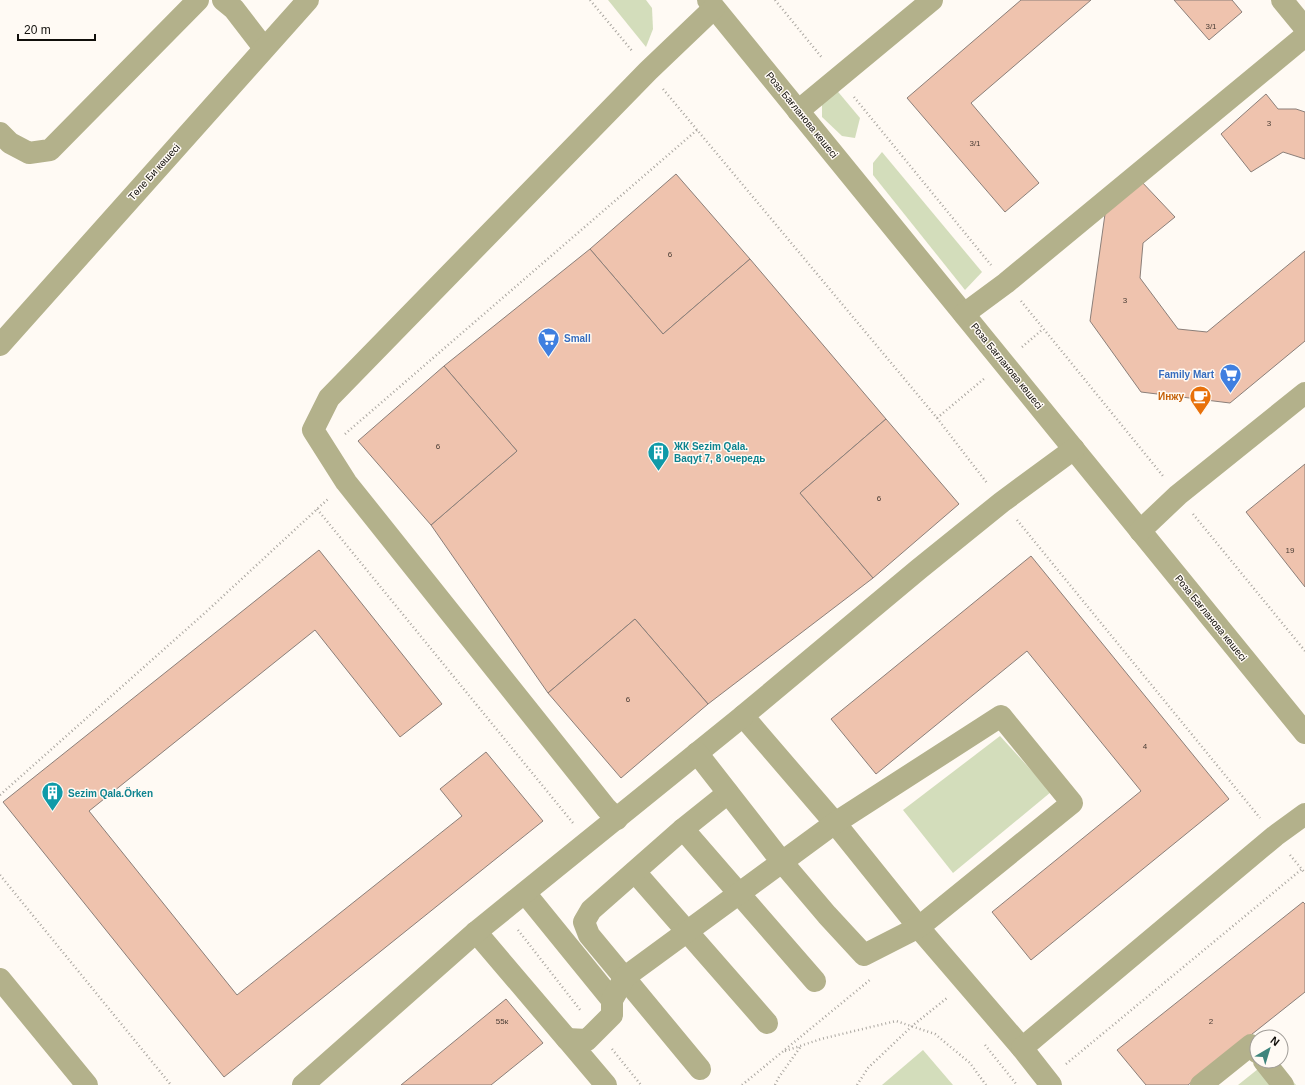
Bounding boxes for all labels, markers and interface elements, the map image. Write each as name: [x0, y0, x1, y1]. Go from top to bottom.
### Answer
scale bar: [18, 16, 95, 42]
house number: 3/1: [1205, 22, 1217, 31]
text: 20 m: [24, 23, 51, 37]
street label: Роза Бағланова көшесі: [764, 70, 840, 160]
house number: 3: [1267, 119, 1272, 128]
house number: 3/1: [969, 139, 981, 148]
street label: Төле Би көшесі: [126, 142, 182, 202]
house number: 6: [668, 250, 673, 259]
house number: 3: [1123, 296, 1128, 305]
street label: Роза Бағланова көшесі: [969, 321, 1045, 411]
supermarket icon: Small: [535, 325, 561, 358]
place label: Small: [564, 333, 591, 344]
supermarket icon: Family Mart: [1217, 361, 1243, 394]
place label: Family Mart: [1158, 369, 1215, 380]
cafe icon: Инжу: [1187, 383, 1213, 416]
place label: Инжу: [1158, 391, 1184, 402]
building icon: ЖК Sezim Qala. Baqyt 7, 8 очередь: [646, 439, 672, 472]
place label: ЖК Sezim Qala. Baqyt 7, 8 очередь: [673, 441, 765, 464]
house number: 6: [436, 442, 441, 451]
house number: 6: [877, 494, 882, 503]
house number: 19: [1286, 546, 1295, 555]
street label: Роза Бағланова көшесі: [1173, 573, 1249, 663]
house number: 6: [626, 695, 631, 704]
house number: 4: [1143, 742, 1148, 751]
building icon: Sezim Qala.Örken: [39, 780, 65, 813]
place label: Sezim Qala.Örken: [68, 787, 153, 799]
house number: 55к: [496, 1017, 509, 1026]
house number: 2: [1209, 1017, 1214, 1026]
north arrow: [1249, 1029, 1289, 1069]
text: N: [1268, 1034, 1282, 1048]

